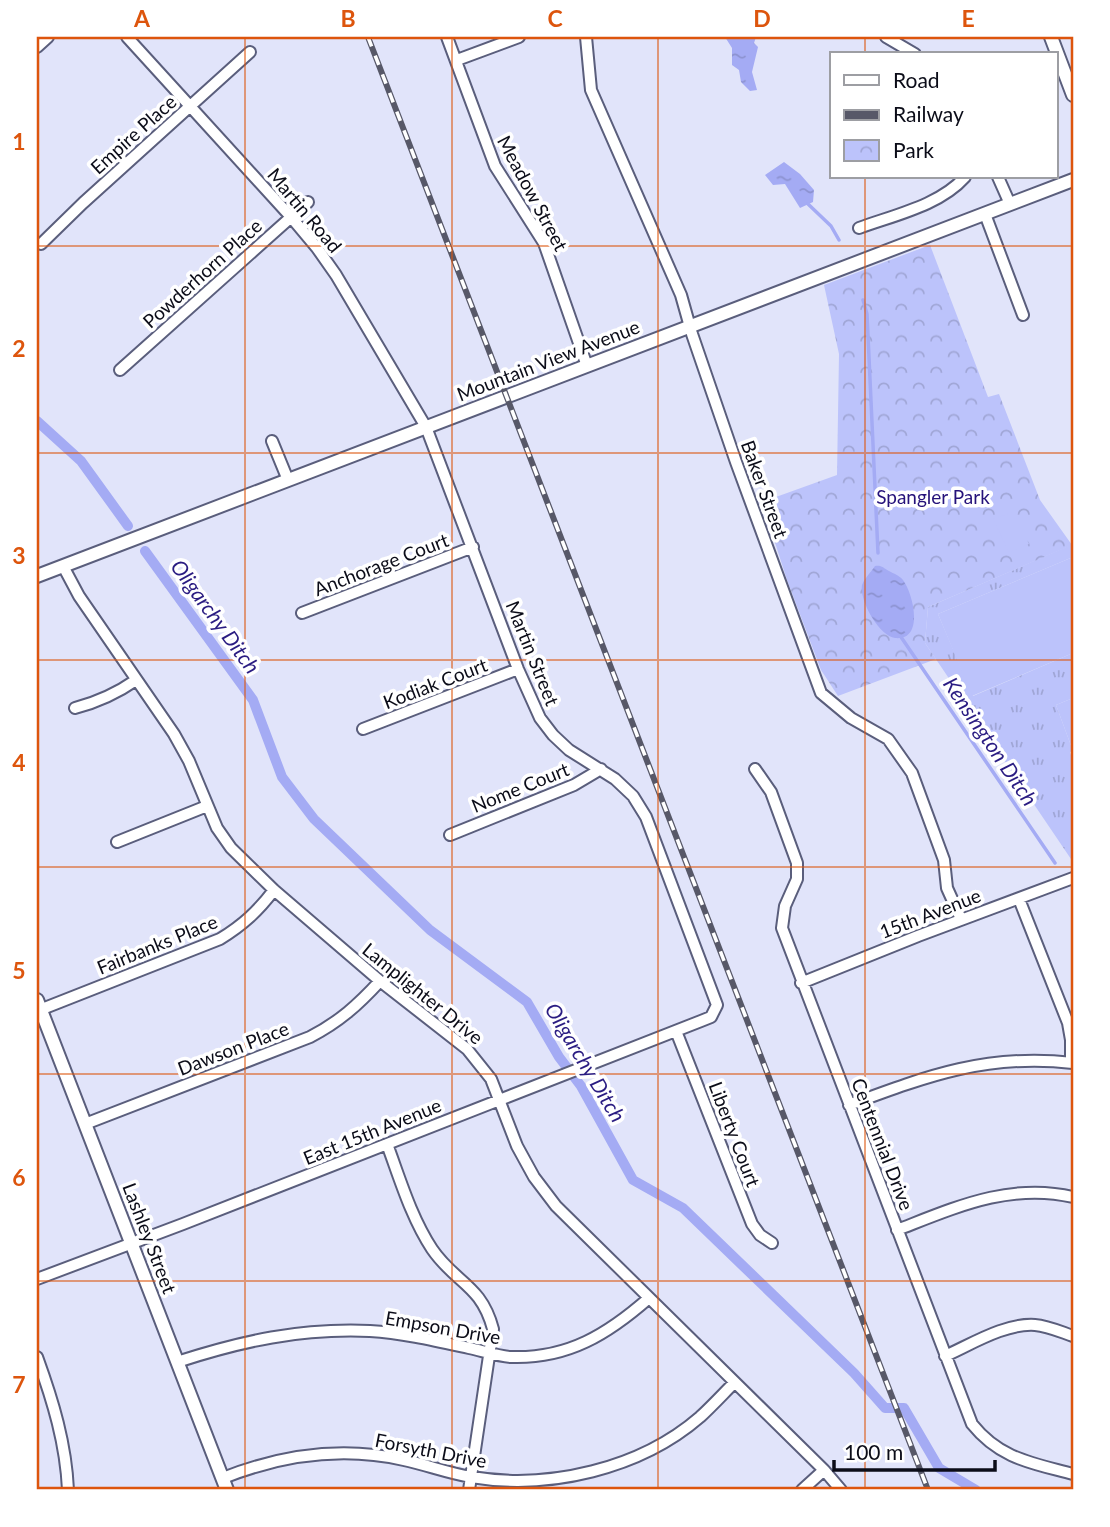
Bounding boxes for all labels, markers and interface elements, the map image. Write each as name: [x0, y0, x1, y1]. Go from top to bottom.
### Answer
text: A: [133, 4, 151, 32]
text: B: [340, 4, 356, 32]
text: C: [547, 4, 563, 32]
text: D: [753, 4, 771, 32]
text: E: [961, 4, 975, 32]
legend: [830, 52, 1058, 178]
text: Road: [893, 67, 940, 92]
street label: Empire Place: [85, 90, 181, 178]
text: Railway: [893, 101, 964, 126]
text: 1: [12, 127, 26, 155]
street label: Meadow Street: [493, 131, 573, 255]
text: Park: [893, 137, 934, 162]
street label: Martin Road: [263, 163, 347, 257]
street label: Powderhorn Place: [138, 214, 266, 332]
street label: Mountain View Avenue: [453, 315, 643, 405]
text: 2: [12, 334, 26, 362]
street label: Baker Street: [737, 437, 793, 541]
park label: Spangler Park: [876, 485, 990, 508]
street label: Anchorage Court: [310, 528, 452, 600]
text: 3: [12, 541, 26, 569]
water label: Oligarchy Ditch: [166, 554, 266, 678]
street label: Martin Street: [502, 597, 565, 709]
street label: Kodiak Court: [380, 653, 490, 713]
water label: Kensington Ditch: [939, 672, 1043, 810]
text: 4: [12, 748, 26, 776]
street label: Nome Court: [468, 757, 572, 817]
street label: 15th Avenue: [876, 883, 984, 943]
street label: Fairbanks Place: [93, 909, 221, 979]
street label: Lamplighter Drive: [358, 937, 488, 1049]
text: 5: [12, 956, 26, 984]
water label: Oligarchy Ditch: [541, 998, 631, 1126]
street label: Dawson Place: [174, 1016, 292, 1080]
street label: Centennial Drive: [847, 1075, 919, 1213]
street label: Liberty Court: [704, 1078, 766, 1190]
street label: East 15th Avenue: [300, 1093, 444, 1169]
text: 6: [12, 1163, 26, 1191]
street label: Lashley Street: [118, 1179, 182, 1297]
street label: Empson Drive: [384, 1306, 502, 1348]
text: 7: [12, 1370, 26, 1398]
street label: Forsyth Drive: [373, 1428, 489, 1472]
scale bar: [834, 1429, 995, 1473]
text: 100 m: [844, 1439, 903, 1464]

